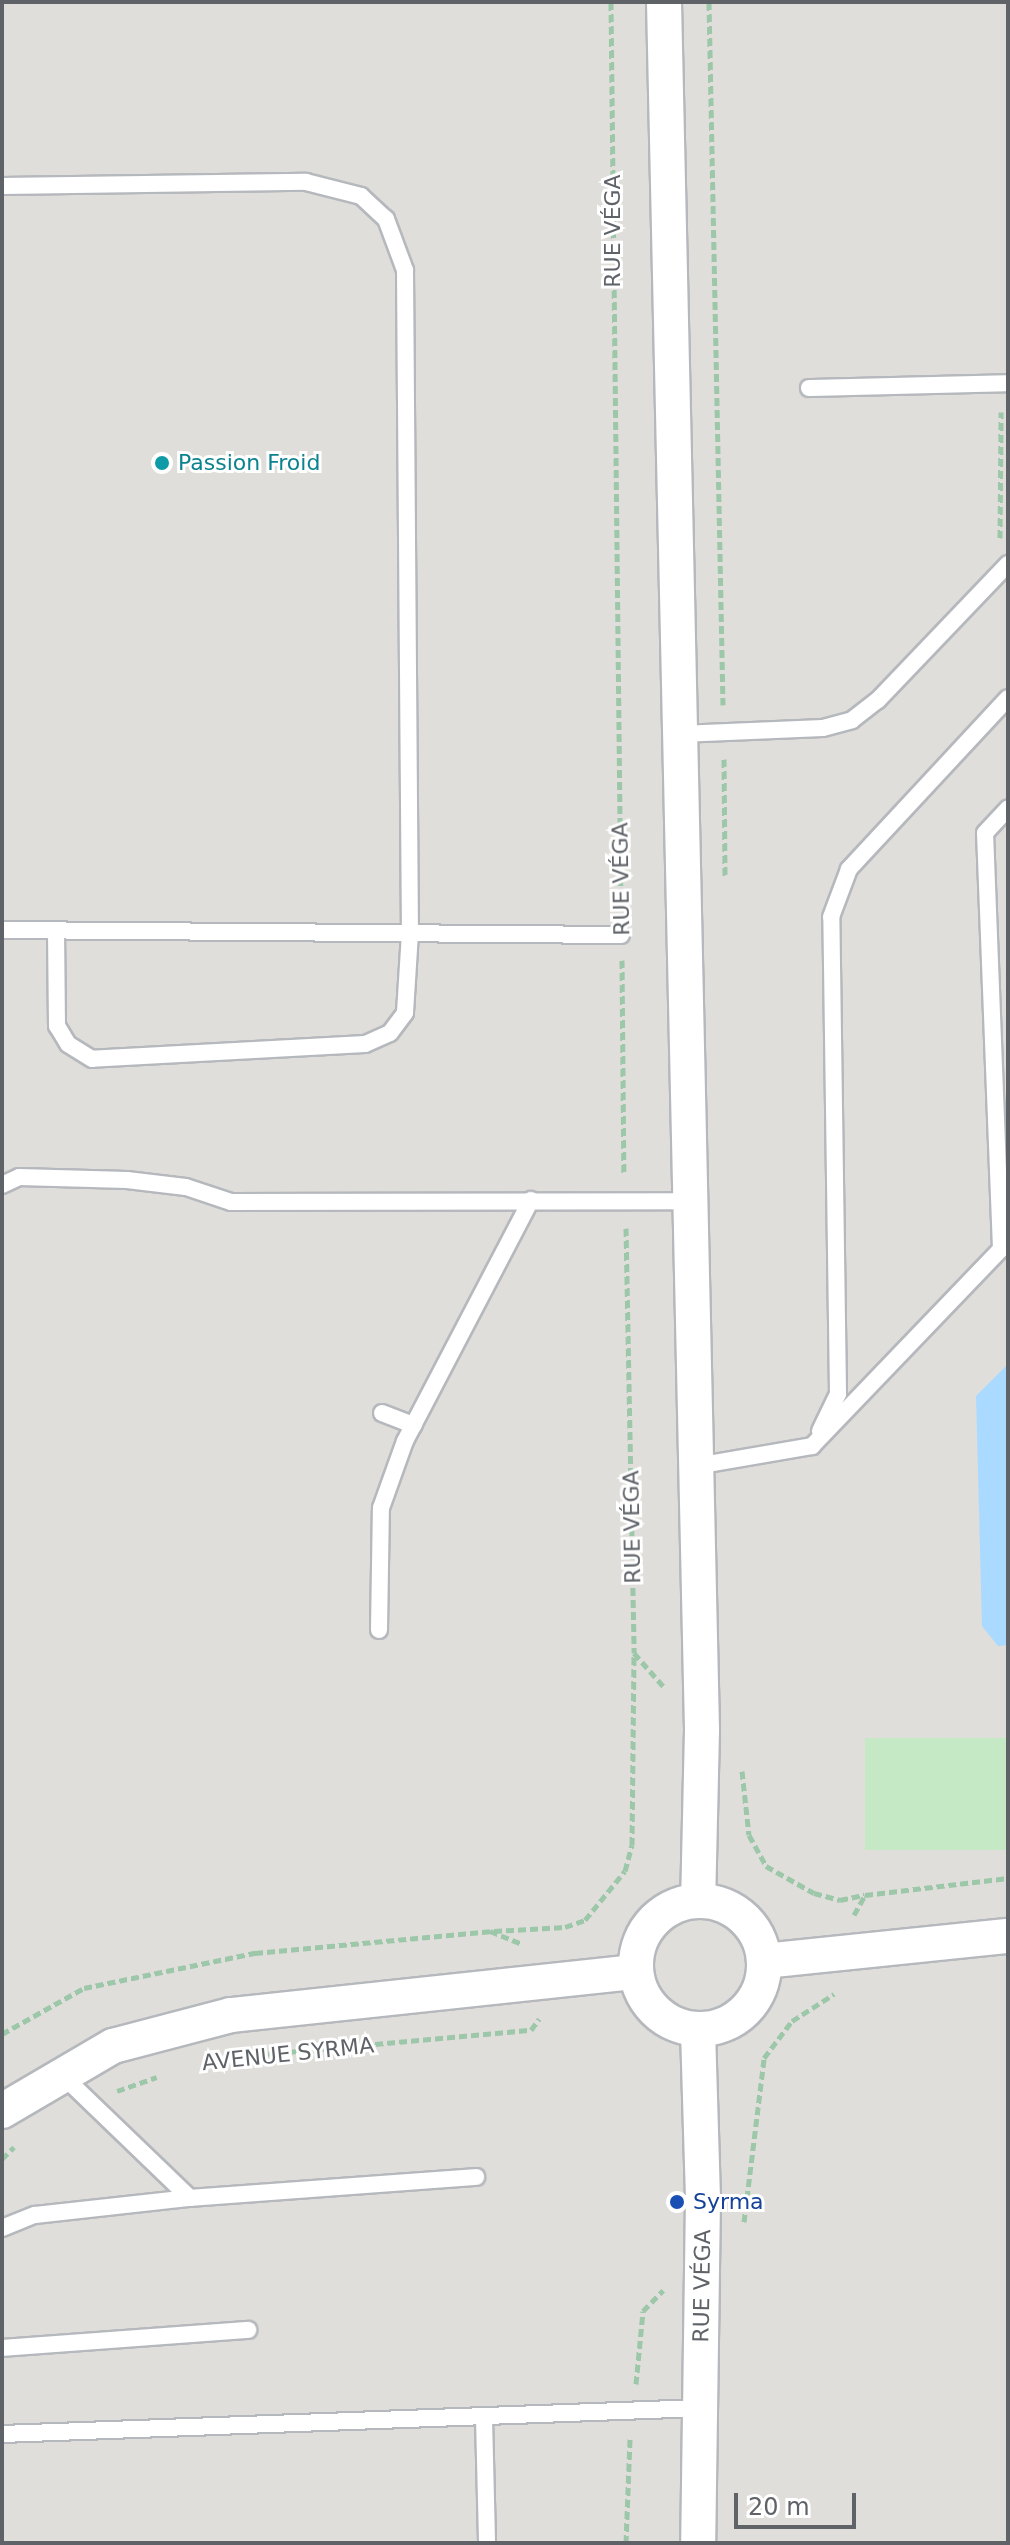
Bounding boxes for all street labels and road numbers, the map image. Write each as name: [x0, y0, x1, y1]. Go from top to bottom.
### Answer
street label: RUE VÉGA: [600, 174, 626, 288]
street label: RUE VÉGA: [607, 822, 635, 936]
street label: RUE VÉGA: [618, 1470, 646, 1584]
street label: AVENUE SYRMA: [201, 2032, 375, 2076]
street label: RUE VÉGA: [688, 2229, 716, 2343]

